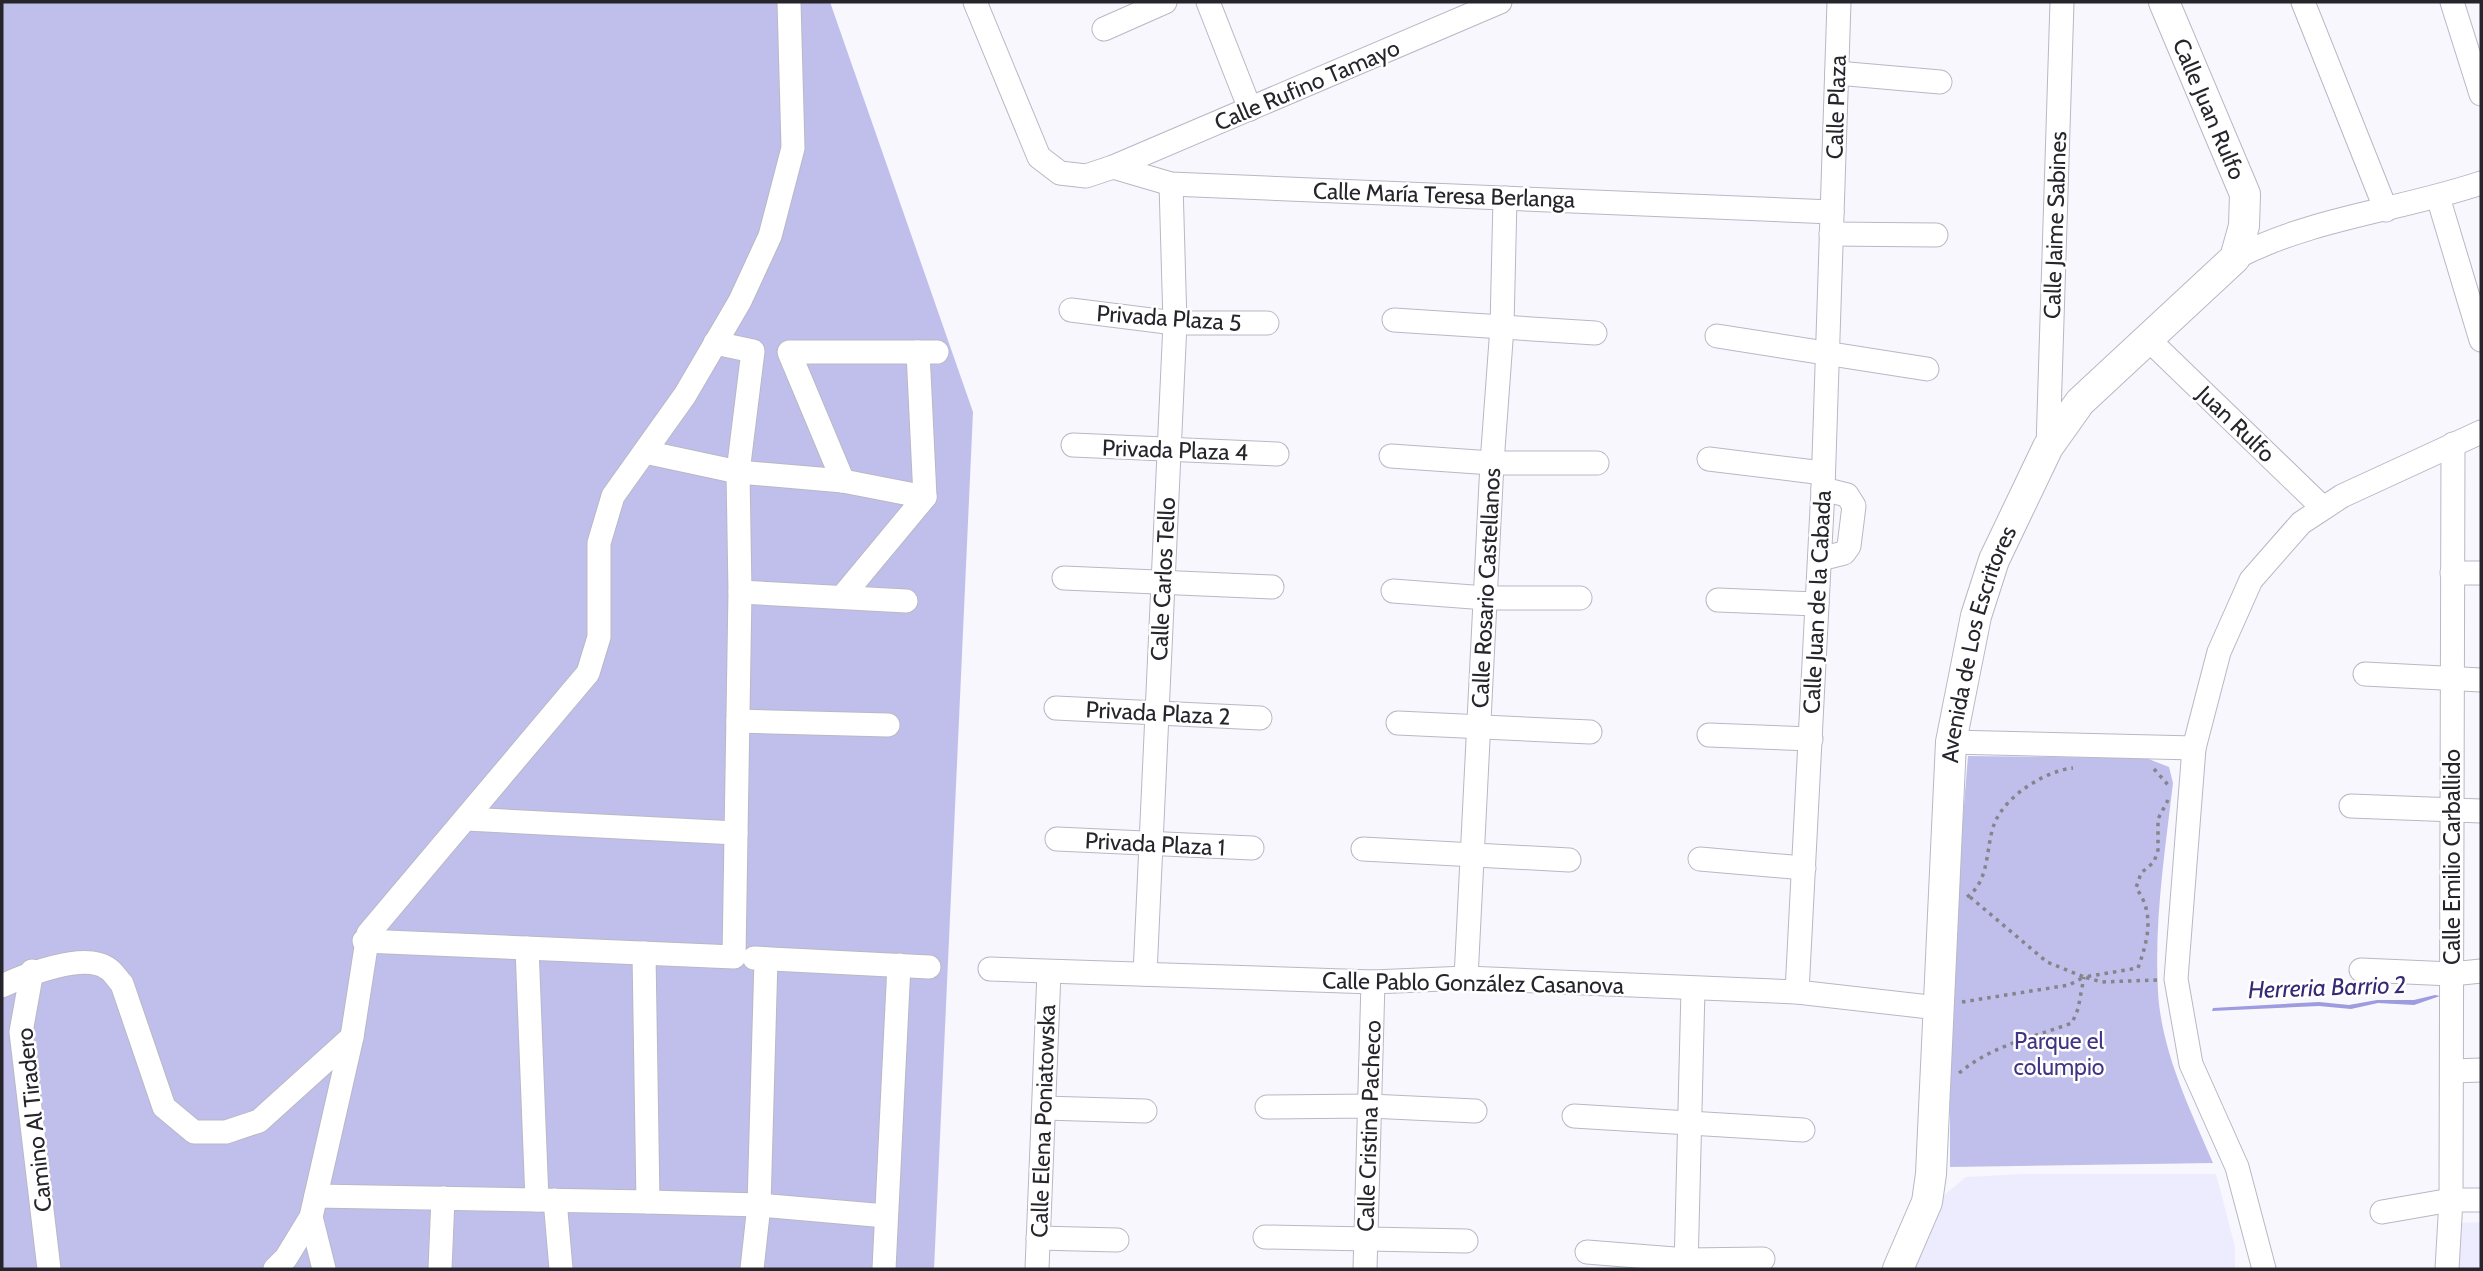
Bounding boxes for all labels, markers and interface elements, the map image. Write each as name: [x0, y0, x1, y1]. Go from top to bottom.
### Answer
street label: Calle Rufino Tamayo: [1210, 33, 1404, 137]
street label: Calle Juan Rulfo: [2167, 34, 2251, 184]
street label: Calle Plaza: [1820, 54, 1852, 160]
street label: Calle Jaime Sabines: [2038, 131, 2072, 319]
street label: Calle María Teresa Berlanga: [1313, 176, 1575, 214]
street label: Privada Plaza 5: [1096, 299, 1242, 337]
street label: Juan Rulfo: [2190, 379, 2281, 468]
street label: Privada Plaza 4: [1101, 433, 1249, 467]
street label: Calle Rosario Castellanos: [1466, 467, 1506, 709]
street label: Calle Juan de la Cabada: [1797, 490, 1837, 714]
street label: Calle Carlos Tello: [1145, 497, 1181, 661]
street label: Avenida de Los Escritores: [1936, 521, 2022, 764]
street label: Privada Plaza 2: [1085, 695, 1231, 731]
street label: Calle Emilio Carballido: [2438, 749, 2466, 965]
street label: Privada Plaza 1: [1084, 826, 1226, 862]
street label: Calle Pablo González Casanova: [1322, 966, 1624, 1000]
water label: Herreria Barrio 2: [2247, 970, 2407, 1004]
street label: Calle Elena Poniatowska: [1025, 1004, 1061, 1238]
street label: Calle Cristina Pacheco: [1351, 1020, 1387, 1232]
street label: Camino Al Tiradero: [10, 1027, 58, 1213]
park label: Parque el columpio: [2014, 1027, 2104, 1081]

